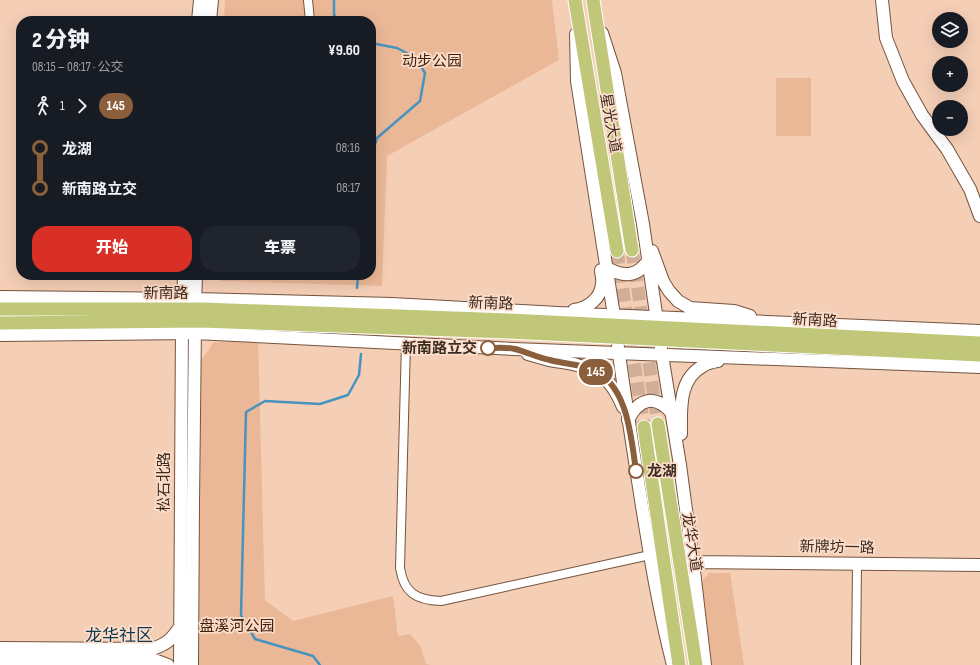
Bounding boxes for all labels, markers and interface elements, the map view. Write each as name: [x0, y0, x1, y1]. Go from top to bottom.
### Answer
map controls: [932, 12, 968, 136]
button: layers: [932, 12, 968, 48]
text: 2 分钟: [32, 27, 89, 54]
text: ¥9.60: [328, 41, 360, 60]
park label: 动步公园: [402, 52, 462, 71]
button: +: [932, 56, 968, 92]
text: 08:15 – 08:17 · 公交: [32, 59, 123, 75]
street label: 星光大道: [596, 92, 625, 154]
icon: walk: [32, 95, 54, 117]
icon: forward: [71, 95, 93, 117]
text: 145: [107, 97, 125, 114]
text: 1: [60, 98, 65, 114]
button: −: [932, 100, 968, 136]
text: 龙湖: [62, 140, 92, 159]
text: 08:16: [336, 140, 360, 156]
text: 新南路立交: [62, 180, 137, 199]
text: 08:17: [336, 180, 360, 196]
button: 开始: [32, 226, 192, 272]
button: 车票: [200, 226, 360, 272]
street label: 新南路: [143, 284, 189, 303]
street label: 新南路: [468, 293, 514, 314]
street label: 新南路: [792, 310, 838, 331]
place label: 新南路立交: [402, 339, 477, 358]
marker: 新南路立交: [480, 340, 496, 356]
line badge: 145: [573, 359, 619, 385]
text: 145: [587, 363, 605, 380]
street label: 松石北路: [155, 452, 174, 512]
place label: 龙湖: [647, 462, 677, 481]
marker: 龙湖: [628, 463, 644, 479]
street label: 龙华大道: [677, 511, 706, 573]
street label: 新牌坊一路: [799, 537, 875, 558]
park label: 盘溪河公园: [199, 617, 275, 636]
district label: 龙华社区: [85, 626, 153, 646]

